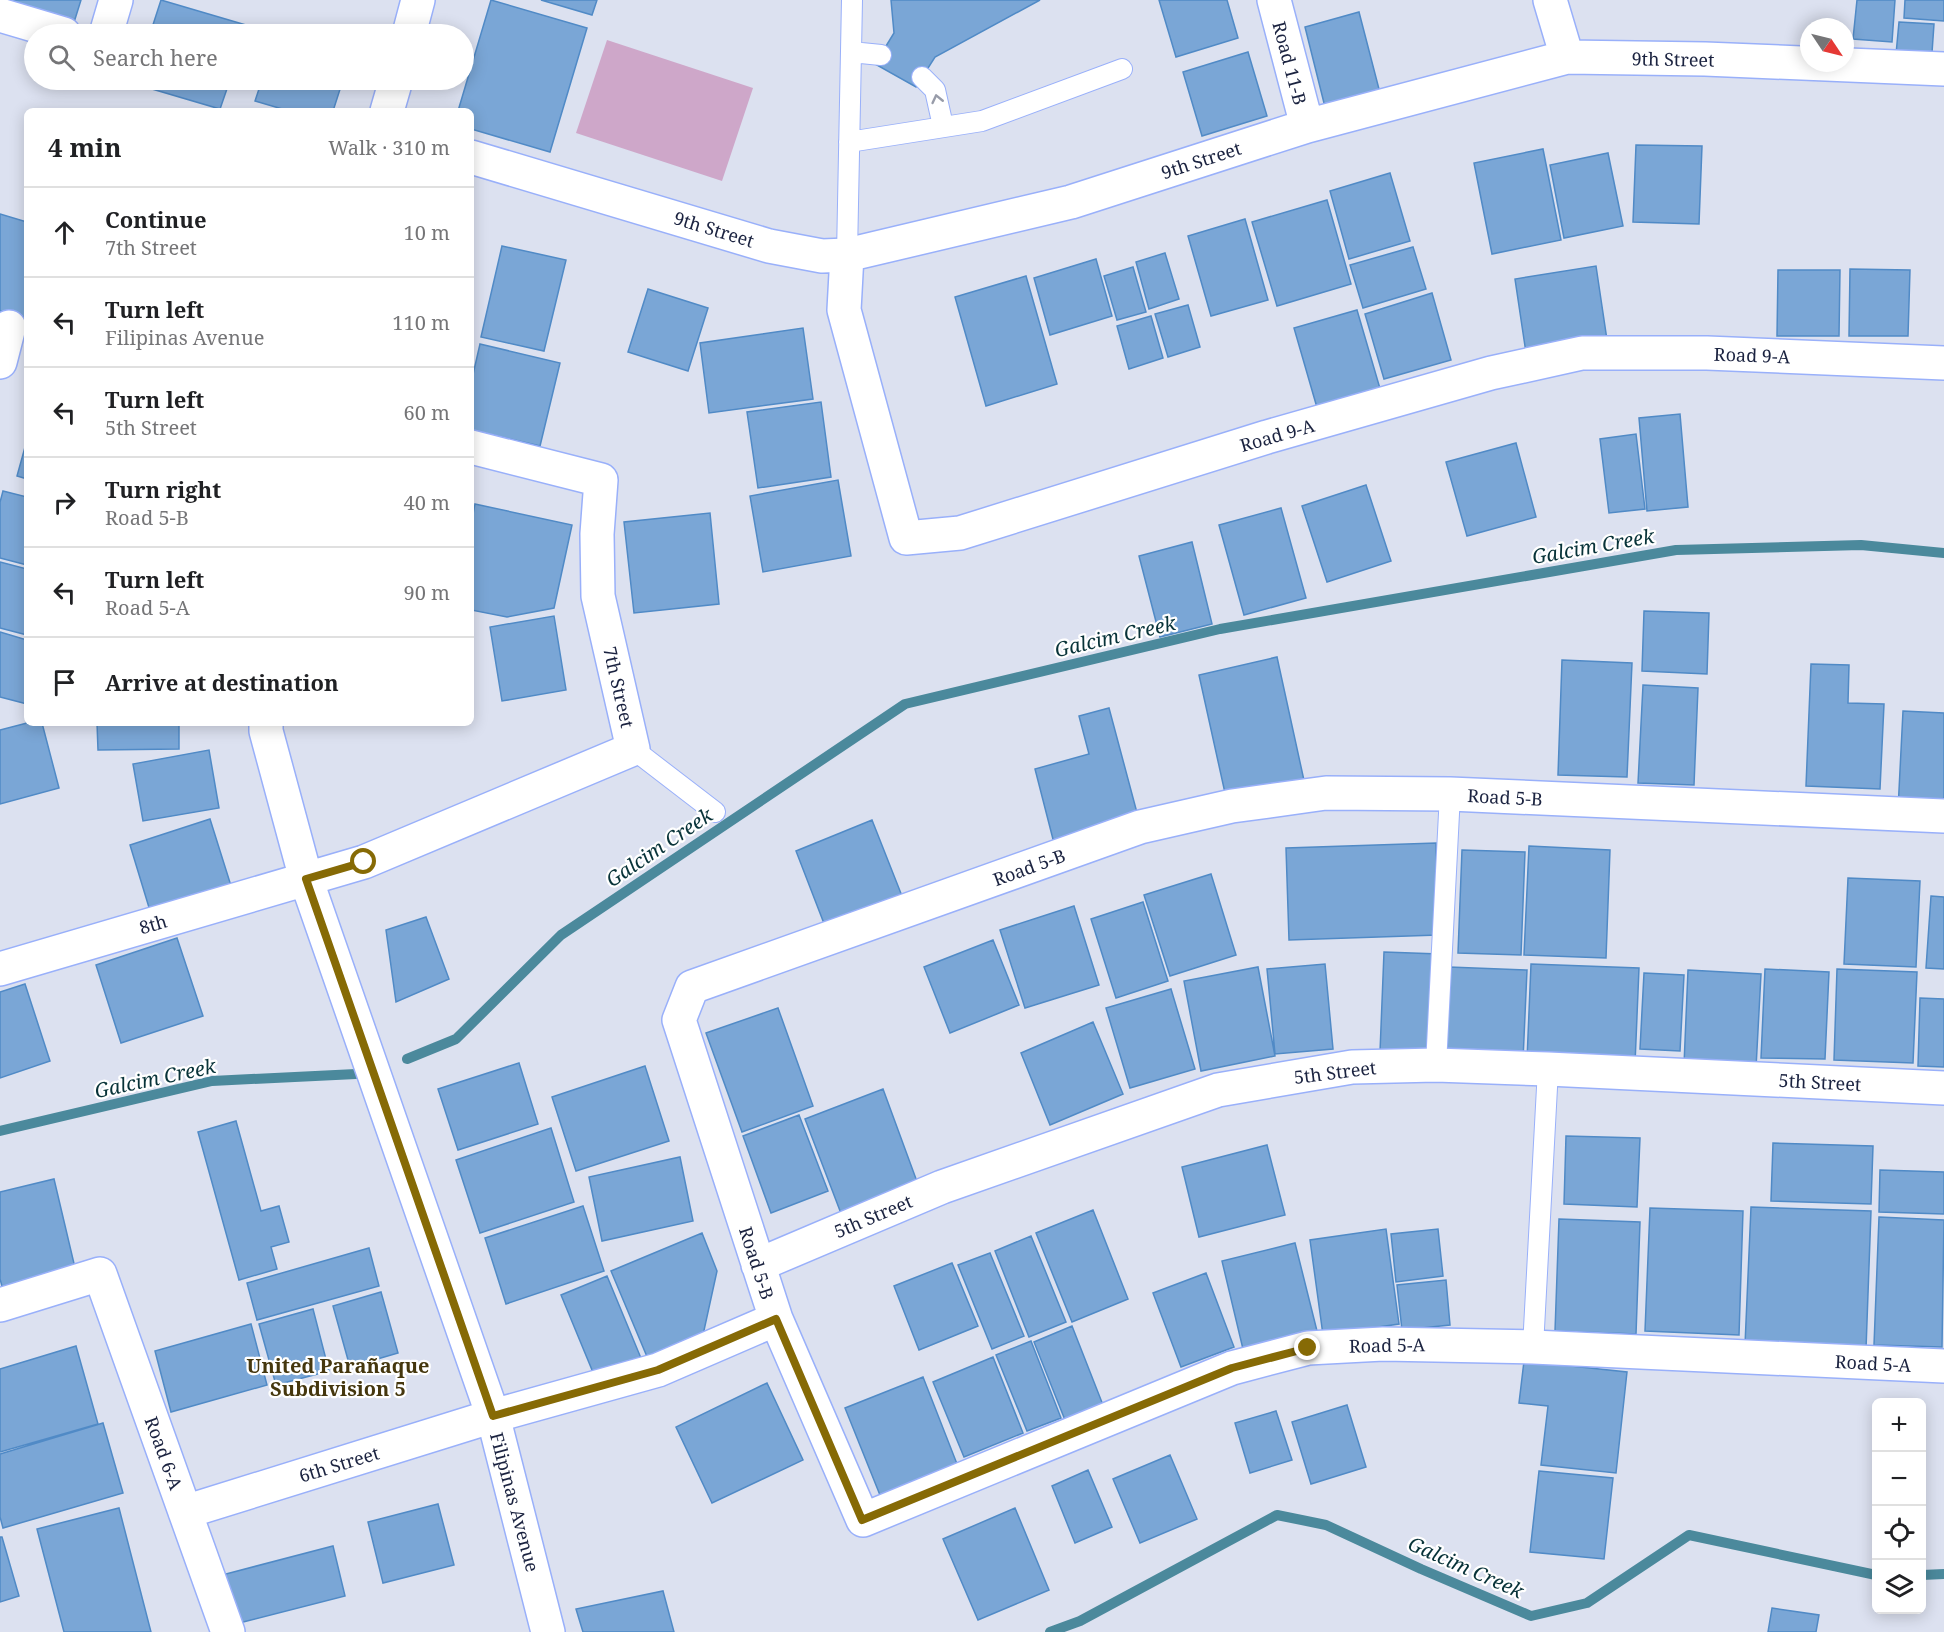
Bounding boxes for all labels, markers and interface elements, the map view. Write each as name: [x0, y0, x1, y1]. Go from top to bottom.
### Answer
north arrow: [1800, 18, 1854, 72]
street label: Road 11-B: [1267, 19, 1313, 107]
search box: [24, 24, 474, 90]
icon: search: [45, 41, 78, 74]
text: Search here: [93, 42, 218, 72]
street label: 9th Street: [1631, 46, 1715, 72]
one-way arrow: [931, 94, 944, 104]
text: 4 min: [48, 129, 122, 165]
text: Walk · 310 m: [328, 134, 450, 161]
street label: 9th Street: [1158, 136, 1244, 184]
text: Continue: [105, 204, 207, 234]
street label: 9th Street: [671, 205, 757, 253]
icon: ahead: [48, 216, 81, 249]
text: 10 m: [404, 219, 450, 246]
text: 7th Street: [105, 234, 197, 261]
text: Turn left: [105, 294, 204, 324]
icon: left: [48, 306, 81, 339]
text: 110 m: [392, 309, 450, 336]
text: Filipinas Avenue: [105, 324, 264, 351]
street label: Road 9-A: [1713, 342, 1791, 368]
text: Turn left: [105, 384, 204, 414]
icon: left: [48, 396, 81, 429]
text: 60 m: [404, 399, 450, 426]
street label: Road 9-A: [1237, 413, 1317, 457]
text: 5th Street: [105, 414, 197, 441]
text: Turn right: [105, 474, 221, 504]
icon: right: [48, 486, 81, 519]
text: 40 m: [404, 489, 450, 516]
text: Road 5-B: [105, 504, 189, 531]
water label: Galcim Creek: [1530, 522, 1657, 570]
text: Turn left: [105, 564, 204, 594]
icon: left: [48, 576, 81, 609]
text: 90 m: [404, 579, 450, 606]
text: Road 5-A: [105, 594, 190, 621]
water label: Galcim Creek: [1052, 609, 1179, 663]
street label: 7th Street: [598, 644, 640, 730]
icon: arrive: [48, 666, 81, 699]
text: Arrive at destination: [105, 667, 339, 697]
street label: Road 5-B: [1467, 783, 1543, 811]
water label: Galcim Creek: [600, 801, 718, 893]
street label: Road 5-B: [989, 843, 1069, 891]
route start: [350, 848, 376, 874]
street label: 8th: [136, 909, 170, 939]
water label: Galcim Creek: [92, 1052, 219, 1104]
street label: 5th Street: [1292, 1055, 1378, 1089]
street label: 5th Street: [1778, 1068, 1862, 1096]
street label: 5th Street: [830, 1189, 916, 1243]
street label: Road 5-B: [734, 1223, 780, 1303]
street label: Road 5-A: [1349, 1332, 1426, 1358]
route end: [1294, 1334, 1320, 1360]
street label: Road 5-A: [1834, 1349, 1912, 1377]
district label: United Parañaque Subdivision 5: [247, 1352, 429, 1402]
map controls: [1872, 1398, 1926, 1614]
button: +: [1872, 1398, 1926, 1452]
street label: Road 6-A: [140, 1413, 188, 1493]
street label: Filipinas Avenue: [485, 1430, 545, 1574]
street label: 6th Street: [296, 1440, 382, 1488]
button: −: [1872, 1452, 1926, 1506]
button: locate: [1872, 1506, 1926, 1560]
water label: Galcim Creek: [1404, 1530, 1528, 1605]
button: layers: [1872, 1560, 1926, 1614]

